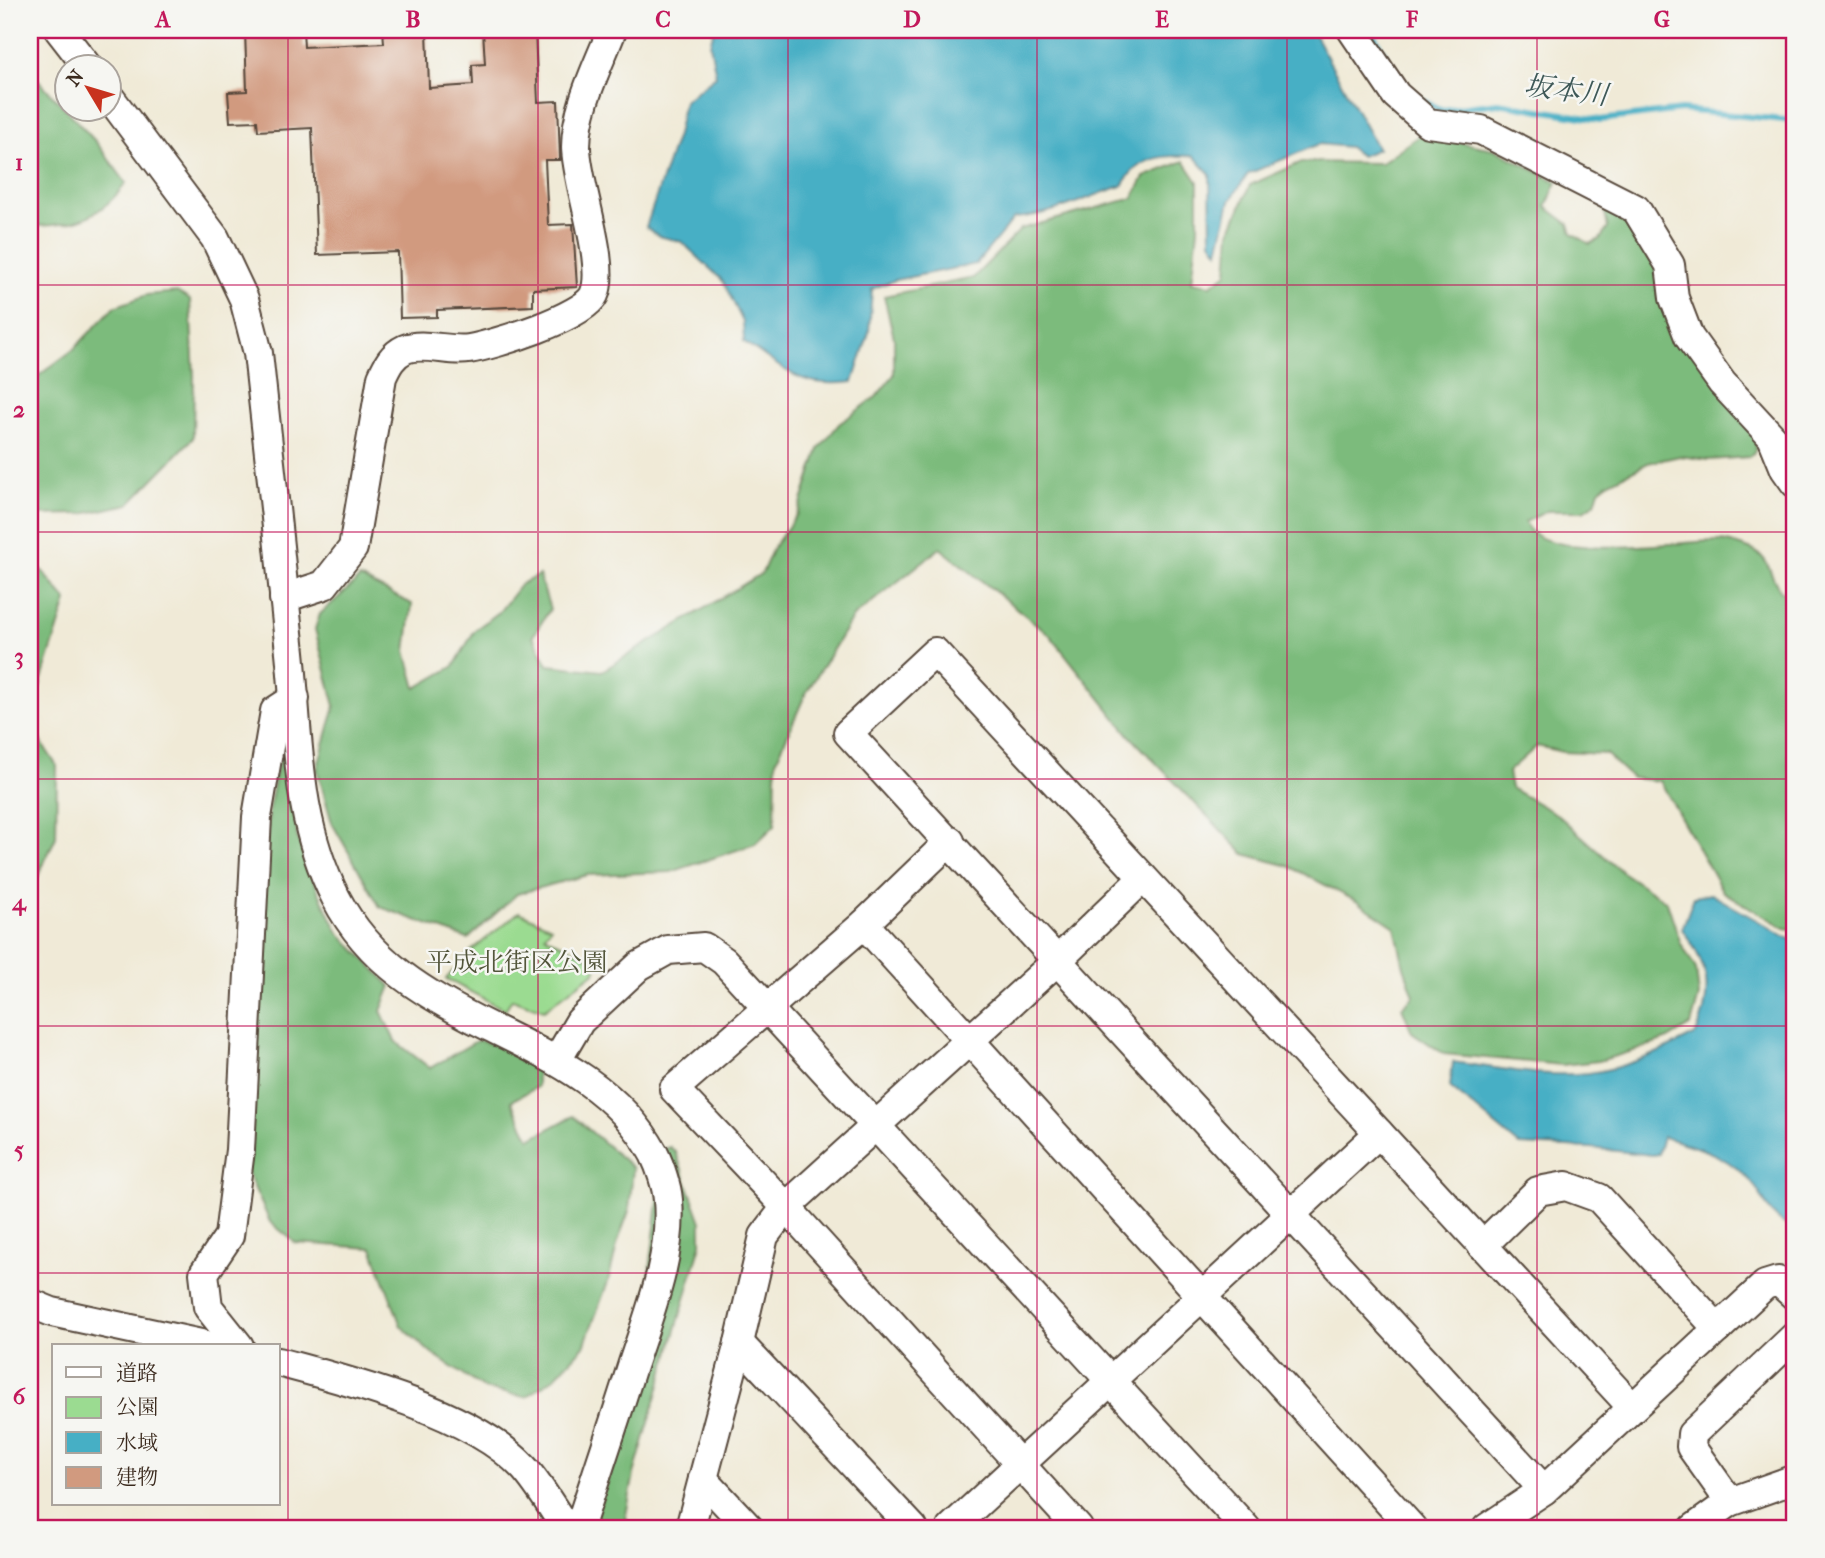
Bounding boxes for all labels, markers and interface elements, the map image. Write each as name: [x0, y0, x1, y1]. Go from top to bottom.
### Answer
text: A: [154, 6, 172, 33]
text: B: [406, 6, 421, 33]
text: C: [655, 6, 671, 33]
text: D: [903, 6, 921, 33]
text: E: [1155, 6, 1169, 33]
text: F: [1405, 6, 1419, 33]
text: G: [1654, 6, 1670, 33]
north arrow: [52, 52, 122, 122]
text: N: [62, 65, 89, 91]
water label: 坂本川: [1522, 69, 1613, 112]
text: 1: [15, 149, 23, 176]
text: 2: [13, 396, 25, 423]
text: 3: [14, 643, 24, 670]
text: 4: [11, 889, 27, 916]
park label: 平成北街区公園: [426, 947, 608, 978]
text: 5: [14, 1136, 24, 1163]
legend: [52, 1344, 280, 1506]
text: 道路: [116, 1361, 158, 1385]
text: 6: [13, 1383, 26, 1410]
text: 公園: [116, 1395, 158, 1419]
text: 水域: [116, 1431, 158, 1455]
text: 建物: [116, 1465, 158, 1489]

